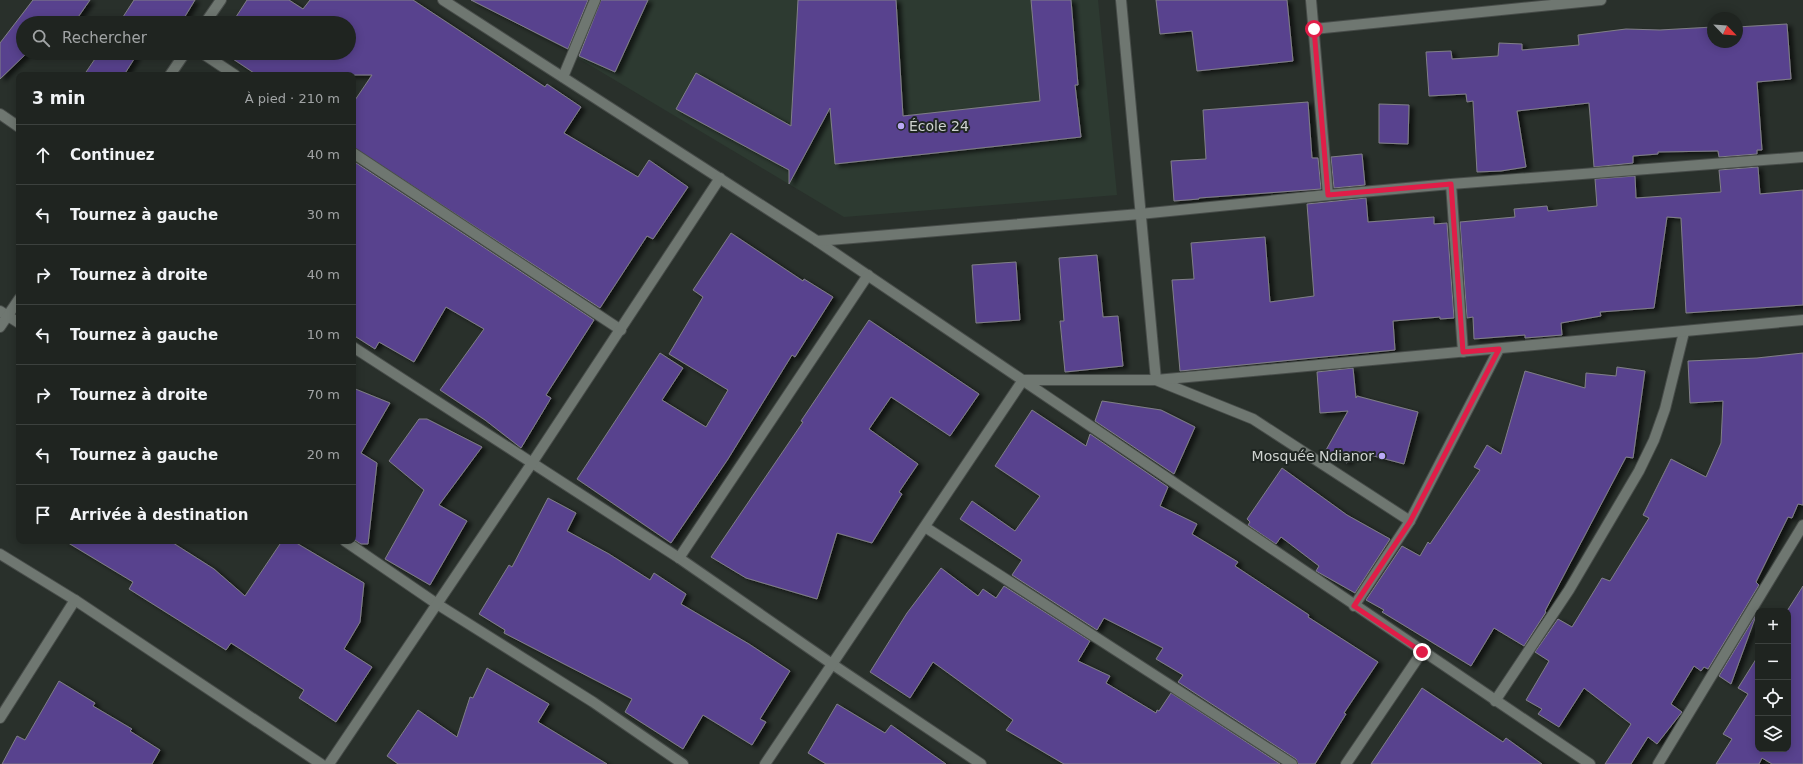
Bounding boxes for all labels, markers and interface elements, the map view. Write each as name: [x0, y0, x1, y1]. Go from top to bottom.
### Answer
north arrow: [1707, 12, 1743, 48]
search box: [16, 16, 356, 60]
route start: [1305, 20, 1323, 38]
icon: search: [30, 27, 52, 49]
text: Rechercher: [62, 29, 147, 47]
text: 3 min: [32, 88, 85, 108]
text: À pied · 210 m: [245, 91, 340, 106]
place label: École 24: [909, 118, 969, 134]
marker: École 24: [896, 121, 906, 131]
icon: ahead: [32, 144, 54, 166]
text: Continuez: [70, 146, 155, 164]
text: 40 m: [307, 147, 340, 162]
icon: left: [32, 204, 54, 226]
text: Tournez à gauche: [70, 206, 218, 224]
text: 30 m: [307, 207, 340, 222]
icon: right: [32, 264, 54, 286]
text: Tournez à droite: [70, 266, 208, 284]
text: 40 m: [307, 267, 340, 282]
icon: left: [32, 324, 54, 346]
text: Tournez à gauche: [70, 326, 218, 344]
text: 10 m: [307, 327, 340, 342]
icon: right: [32, 384, 54, 406]
text: Tournez à droite: [70, 386, 208, 404]
text: 70 m: [307, 387, 340, 402]
icon: left: [32, 444, 54, 466]
text: Tournez à gauche: [70, 446, 218, 464]
text: 20 m: [307, 447, 340, 462]
place label: Mosquée Ndianor: [1252, 448, 1374, 464]
marker: Mosquée Ndianor: [1377, 451, 1387, 461]
icon: arrive: [32, 504, 54, 526]
text: Arrivée à destination: [70, 506, 248, 524]
map controls: [1755, 608, 1791, 752]
button: +: [1755, 608, 1791, 644]
route end: [1413, 643, 1431, 661]
button: −: [1755, 644, 1791, 680]
button: locate: [1755, 680, 1791, 716]
button: layers: [1755, 716, 1791, 752]

